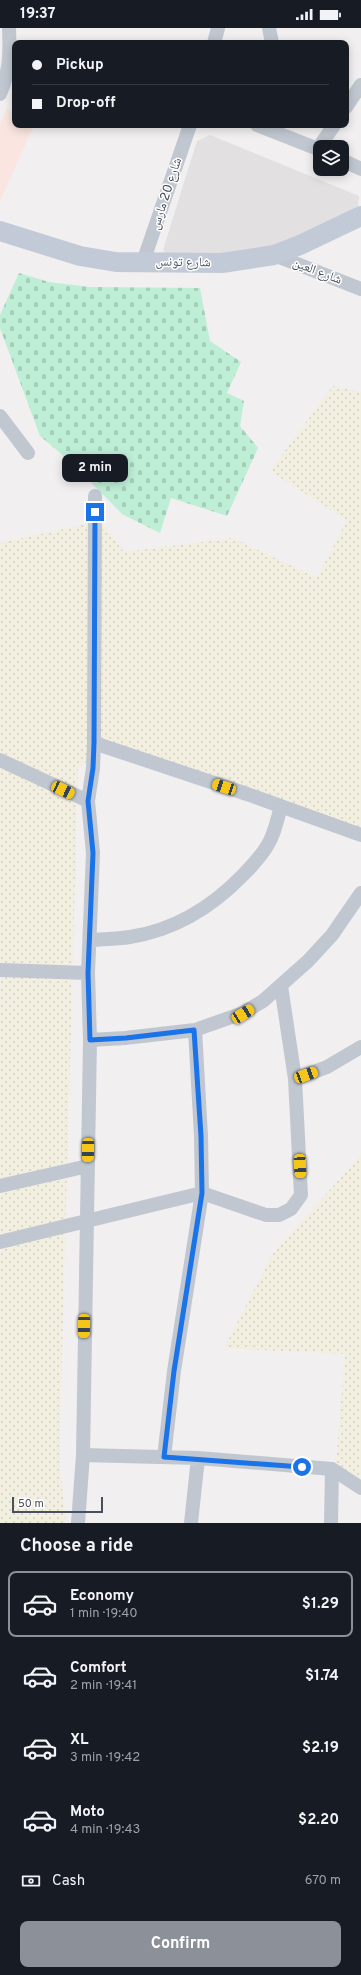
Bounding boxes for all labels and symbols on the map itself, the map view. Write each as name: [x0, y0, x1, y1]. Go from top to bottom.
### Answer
street label: شارع 20 مارس: [148, 156, 186, 232]
street label: شارع تونس: [155, 255, 211, 271]
street label: شارع العين: [290, 255, 344, 289]
callout: 2 min: [62, 454, 128, 482]
route end: [86, 503, 104, 521]
car: [211, 778, 237, 796]
car: [50, 779, 76, 801]
car: [230, 1003, 256, 1025]
car: [293, 1065, 319, 1085]
car: [82, 1138, 94, 1162]
car: [293, 1154, 307, 1178]
car: [78, 1314, 90, 1338]
route start: [293, 1458, 311, 1476]
scale bar: [12, 1495, 103, 1514]

